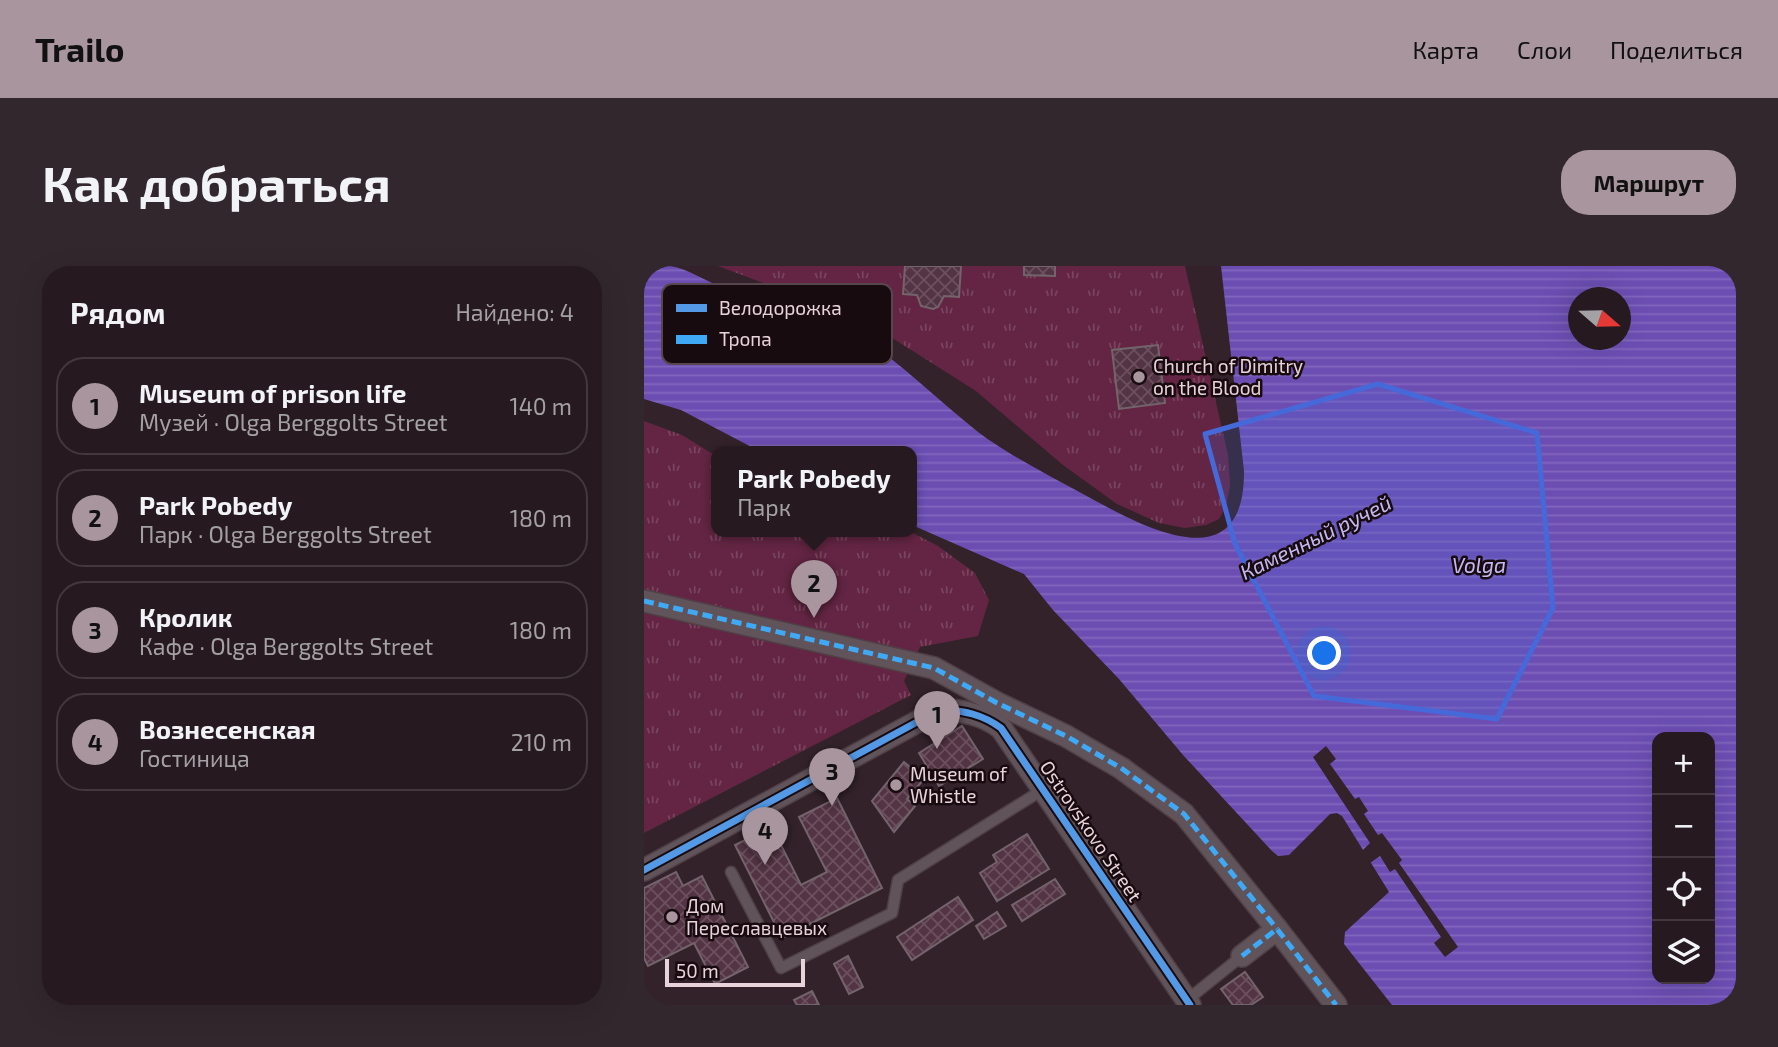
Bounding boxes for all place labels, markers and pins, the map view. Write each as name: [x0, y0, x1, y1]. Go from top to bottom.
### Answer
place label: Church of Dimitry on the Blood: [1153, 354, 1303, 399]
marker: Church of Dimitry on the Blood: [1131, 369, 1147, 385]
pin: 2: [791, 560, 837, 618]
pin: 1: [914, 691, 960, 749]
pin: 3: [809, 748, 855, 806]
place label: Museum of Whistle: [910, 762, 1008, 807]
marker: Museum of Whistle: [888, 777, 904, 793]
pin: 4: [742, 807, 788, 865]
place label: Дом Переславцевых: [686, 894, 827, 939]
marker: Дом Переславцевых: [664, 909, 680, 925]

